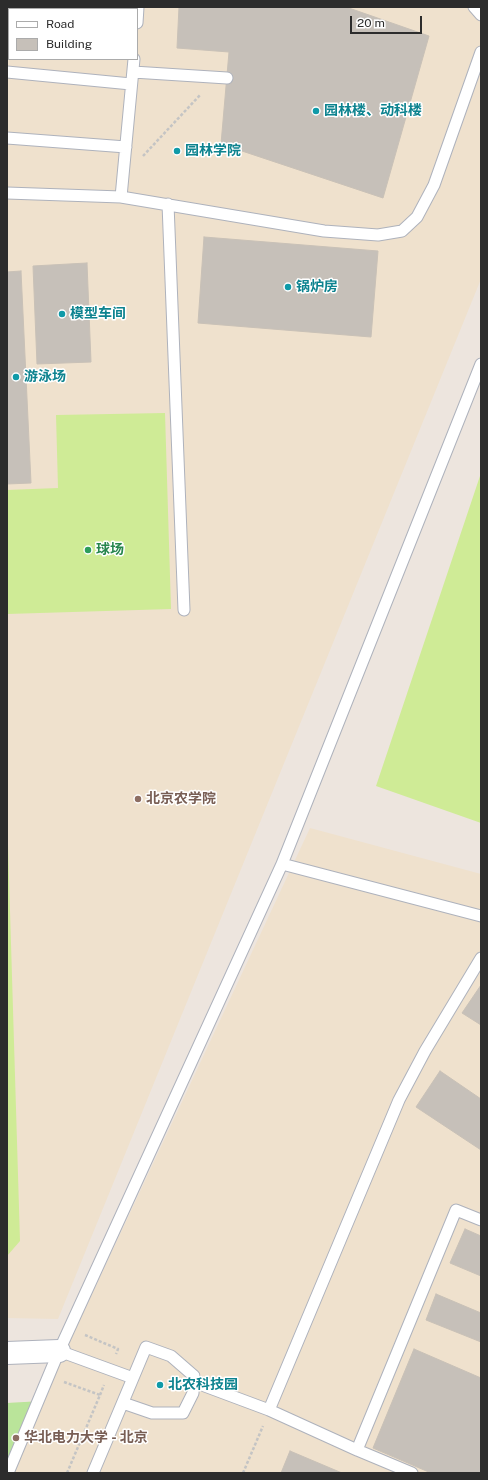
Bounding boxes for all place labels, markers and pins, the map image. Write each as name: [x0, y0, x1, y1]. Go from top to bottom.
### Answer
place label: 园林楼、动科楼: [324, 103, 422, 119]
marker: 园林楼、动科楼: [311, 106, 321, 116]
place label: 园林学院: [185, 143, 241, 159]
marker: 园林学院: [172, 146, 182, 156]
place label: 锅炉房: [296, 279, 338, 295]
marker: 锅炉房: [283, 282, 293, 292]
place label: 模型车间: [70, 306, 126, 322]
marker: 模型车间: [57, 309, 67, 319]
place label: 游泳场: [24, 369, 66, 385]
marker: 游泳场: [11, 372, 21, 382]
place label: 球场: [96, 542, 124, 558]
marker: 球场: [83, 545, 93, 555]
place label: 北京农学院: [146, 791, 216, 807]
marker: 北京农学院: [133, 794, 143, 804]
place label: 北农科技园: [168, 1377, 238, 1393]
marker: 北农科技园: [155, 1380, 165, 1390]
place label: 华北电力大学 - 北京: [24, 1430, 148, 1446]
marker: 华北电力大学 - 北京: [11, 1433, 21, 1443]

